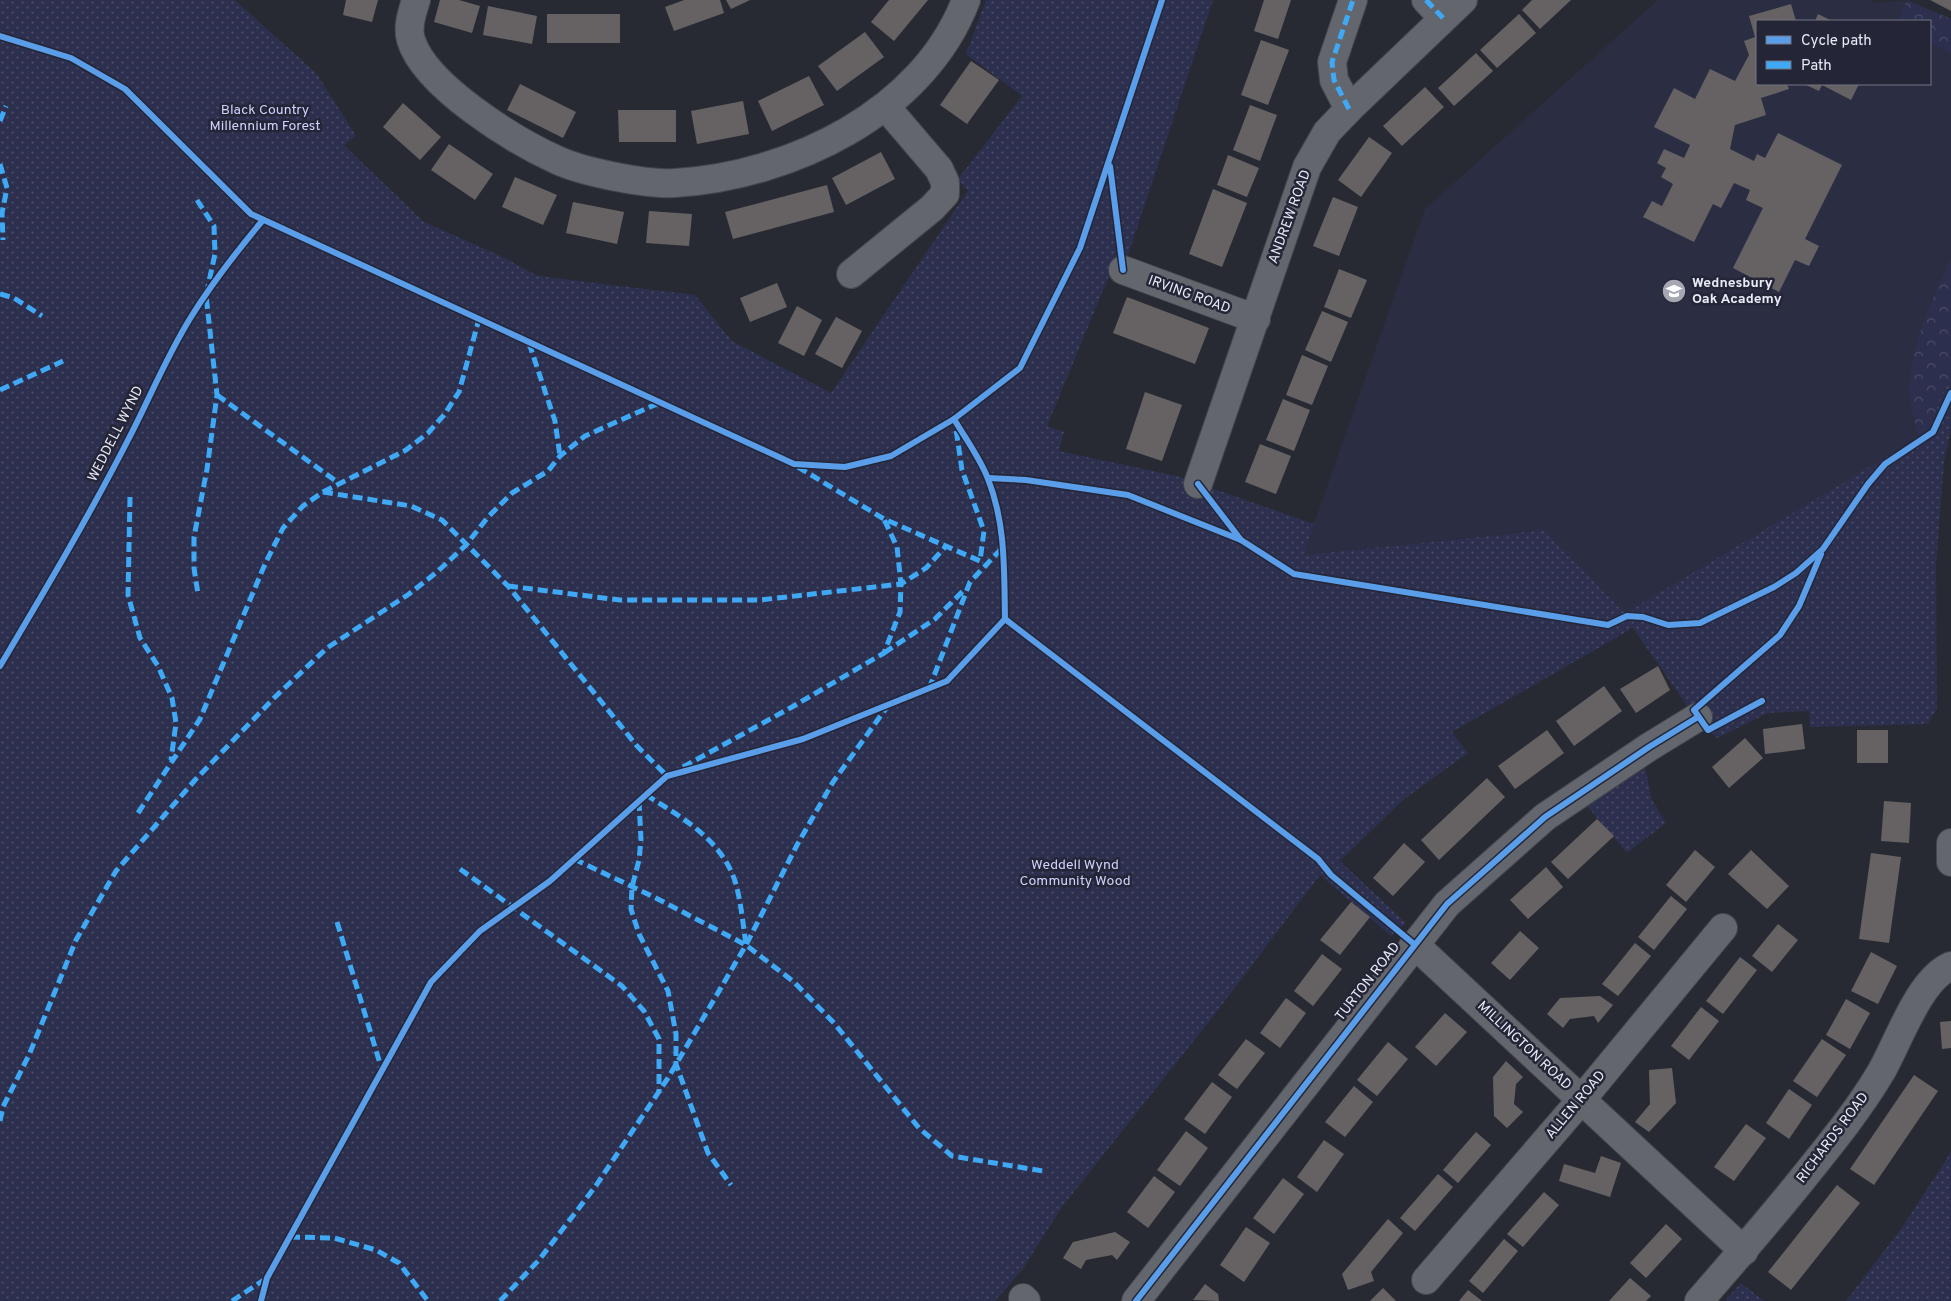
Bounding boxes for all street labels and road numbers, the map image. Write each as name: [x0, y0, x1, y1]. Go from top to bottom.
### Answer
street label: ANDREW ROAD: [1265, 168, 1315, 266]
street label: IRVING ROAD: [1146, 272, 1232, 318]
street label: WEDDELL WYND: [84, 383, 148, 485]
street label: TURTON ROAD: [1332, 939, 1404, 1025]
street label: MILLINGTON ROAD: [1473, 998, 1575, 1094]
street label: ALLEN ROAD: [1542, 1067, 1610, 1143]
street label: RICHARDS ROAD: [1793, 1089, 1873, 1187]

